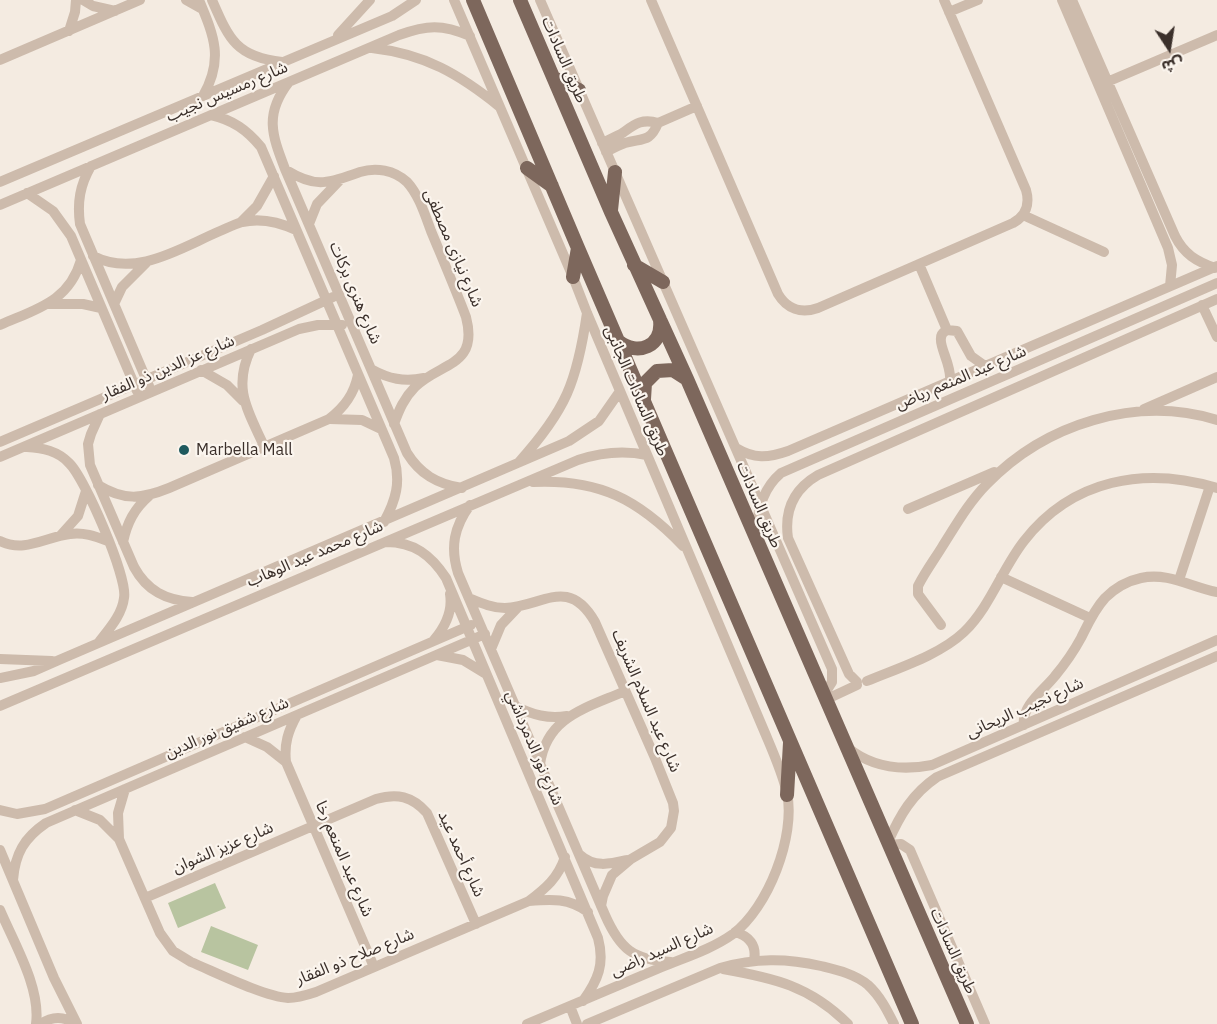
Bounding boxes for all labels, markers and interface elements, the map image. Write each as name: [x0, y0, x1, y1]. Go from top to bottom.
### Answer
street label: طريق السادات: [537, 14, 591, 106]
north arrow: [1139, 18, 1199, 78]
text: ش: [1160, 54, 1186, 78]
street label: شارع رمسيس نجيب: [163, 58, 291, 126]
street label: شارع نيازى مصطفى: [419, 186, 487, 310]
street label: شارع هنرى بركات: [325, 239, 385, 347]
street label: طريق السادات الجانبى: [600, 323, 672, 459]
street label: شارع عز الدين ذو الفقار: [99, 331, 237, 405]
street label: شارع عبد المنعم رياض: [893, 342, 1029, 414]
place label: Marbella Mall: [196, 440, 293, 460]
marker: Marbella Mall: [177, 443, 191, 457]
street label: طريق السادات: [732, 459, 786, 551]
street label: شارع محمد عبد الوهاب: [244, 517, 386, 591]
street label: شارع عبد السلام الشريف: [607, 627, 685, 775]
street label: شارع نجيب الريحانى: [963, 674, 1087, 742]
street label: شارع نور الدمرداشي: [501, 688, 567, 808]
street label: شارع شفيق نور الدين: [162, 693, 292, 763]
street label: شارع عبد المنعم رخا: [311, 798, 377, 920]
street label: شارع أحمد عيد: [433, 808, 489, 900]
street label: شارع عزيز الشوان: [170, 818, 276, 878]
street label: طريق السادات: [926, 905, 980, 997]
street label: شارع السيد راضى: [608, 919, 716, 981]
street label: شارع صلاح ذو الفقار: [293, 925, 417, 989]

